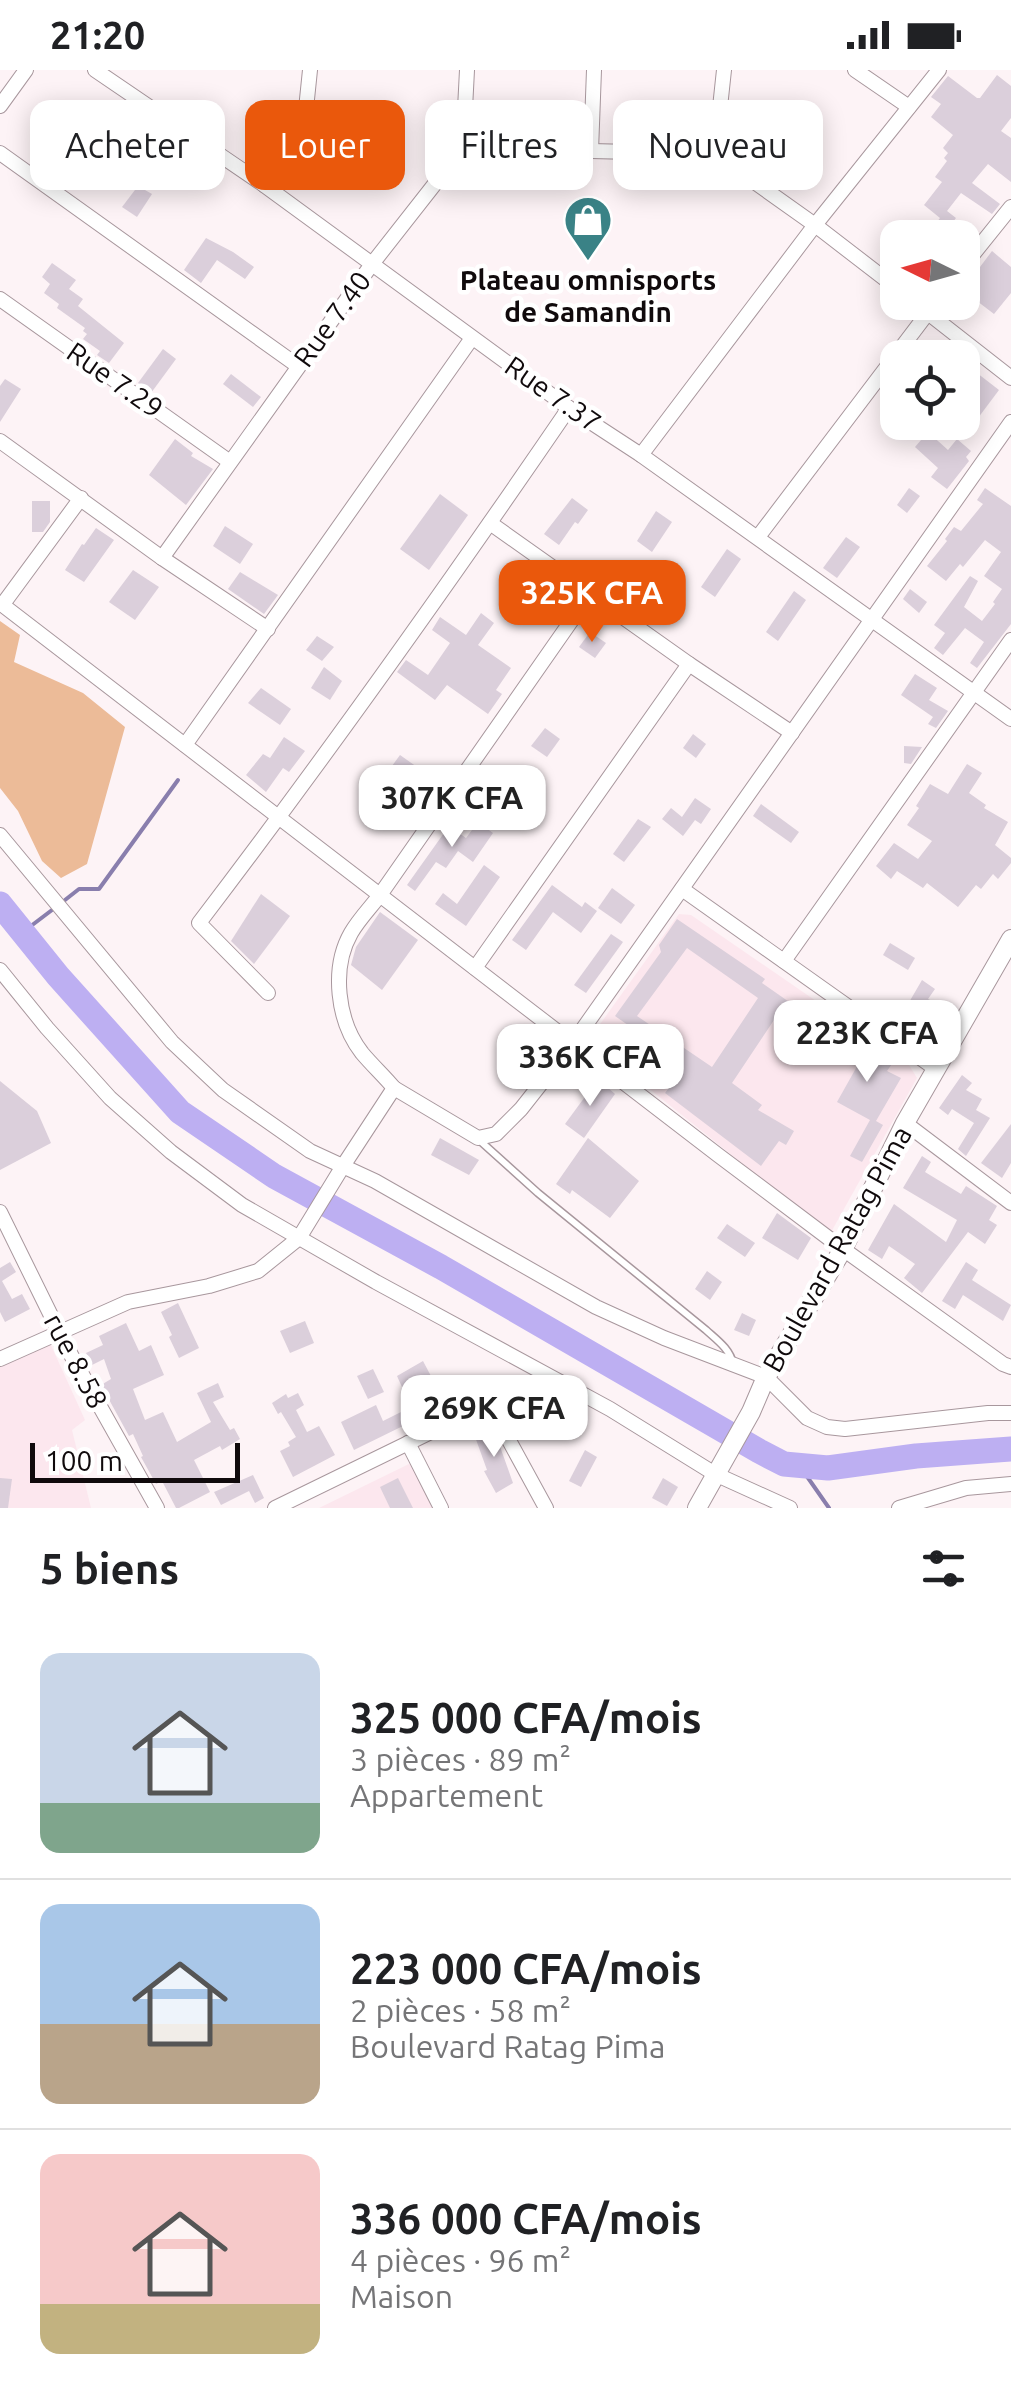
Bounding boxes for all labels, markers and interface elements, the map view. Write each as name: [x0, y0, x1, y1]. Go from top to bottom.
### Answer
text: 21:20: [50, 14, 145, 56]
chip: Acheter: [30, 100, 225, 190]
chip: Louer: [245, 100, 405, 190]
chip: Filtres: [425, 100, 593, 190]
chip: Nouveau: [613, 100, 823, 190]
shop icon: Plateau omnisports de Samandin: [562, 194, 614, 262]
north arrow: [880, 220, 980, 320]
map controls: [880, 220, 980, 440]
place label: Plateau omnisports de Samandin: [460, 264, 716, 327]
street label: Rue 7.40: [287, 265, 376, 372]
street label: Rue 7.29: [62, 335, 169, 424]
button: locate: [880, 340, 980, 440]
street label: Rue 7.37: [500, 349, 607, 438]
pin: 325K CFA: [489, 560, 695, 645]
text: 325K CFA: [521, 574, 663, 610]
pin: 307K CFA: [349, 765, 555, 850]
text: 307K CFA: [381, 779, 523, 815]
pin: 223K CFA: [764, 1000, 970, 1085]
text: 223K CFA: [796, 1014, 938, 1050]
pin: 336K CFA: [487, 1024, 693, 1109]
text: 336K CFA: [519, 1038, 661, 1074]
street label: Boulevard Ratag Pima: [756, 1121, 917, 1377]
street label: rue 8.58: [39, 1308, 114, 1413]
pin: 269K CFA: [391, 1375, 597, 1460]
text: 269K CFA: [423, 1389, 565, 1425]
scale bar: [30, 1438, 240, 1482]
text: 100 m: [45, 1445, 123, 1476]
icon: filters: [916, 1541, 971, 1596]
text: 5 biens: [40, 1545, 179, 1592]
icon: home: [120, 1693, 240, 1813]
text: 325 000 CFA/mois: [350, 1694, 702, 1741]
text: 3 pièces · 89 m²: [350, 1741, 571, 1777]
text: Appartement: [350, 1777, 543, 1813]
icon: home: [120, 1944, 240, 2064]
text: 223 000 CFA/mois: [350, 1945, 702, 1992]
text: 2 pièces · 58 m²: [350, 1992, 571, 2028]
text: Boulevard Ratag Pima: [350, 2028, 666, 2064]
icon: home: [120, 2194, 240, 2314]
text: 336 000 CFA/mois: [350, 2195, 702, 2242]
text: 4 pièces · 96 m²: [350, 2242, 571, 2278]
text: Maison: [350, 2278, 453, 2314]

